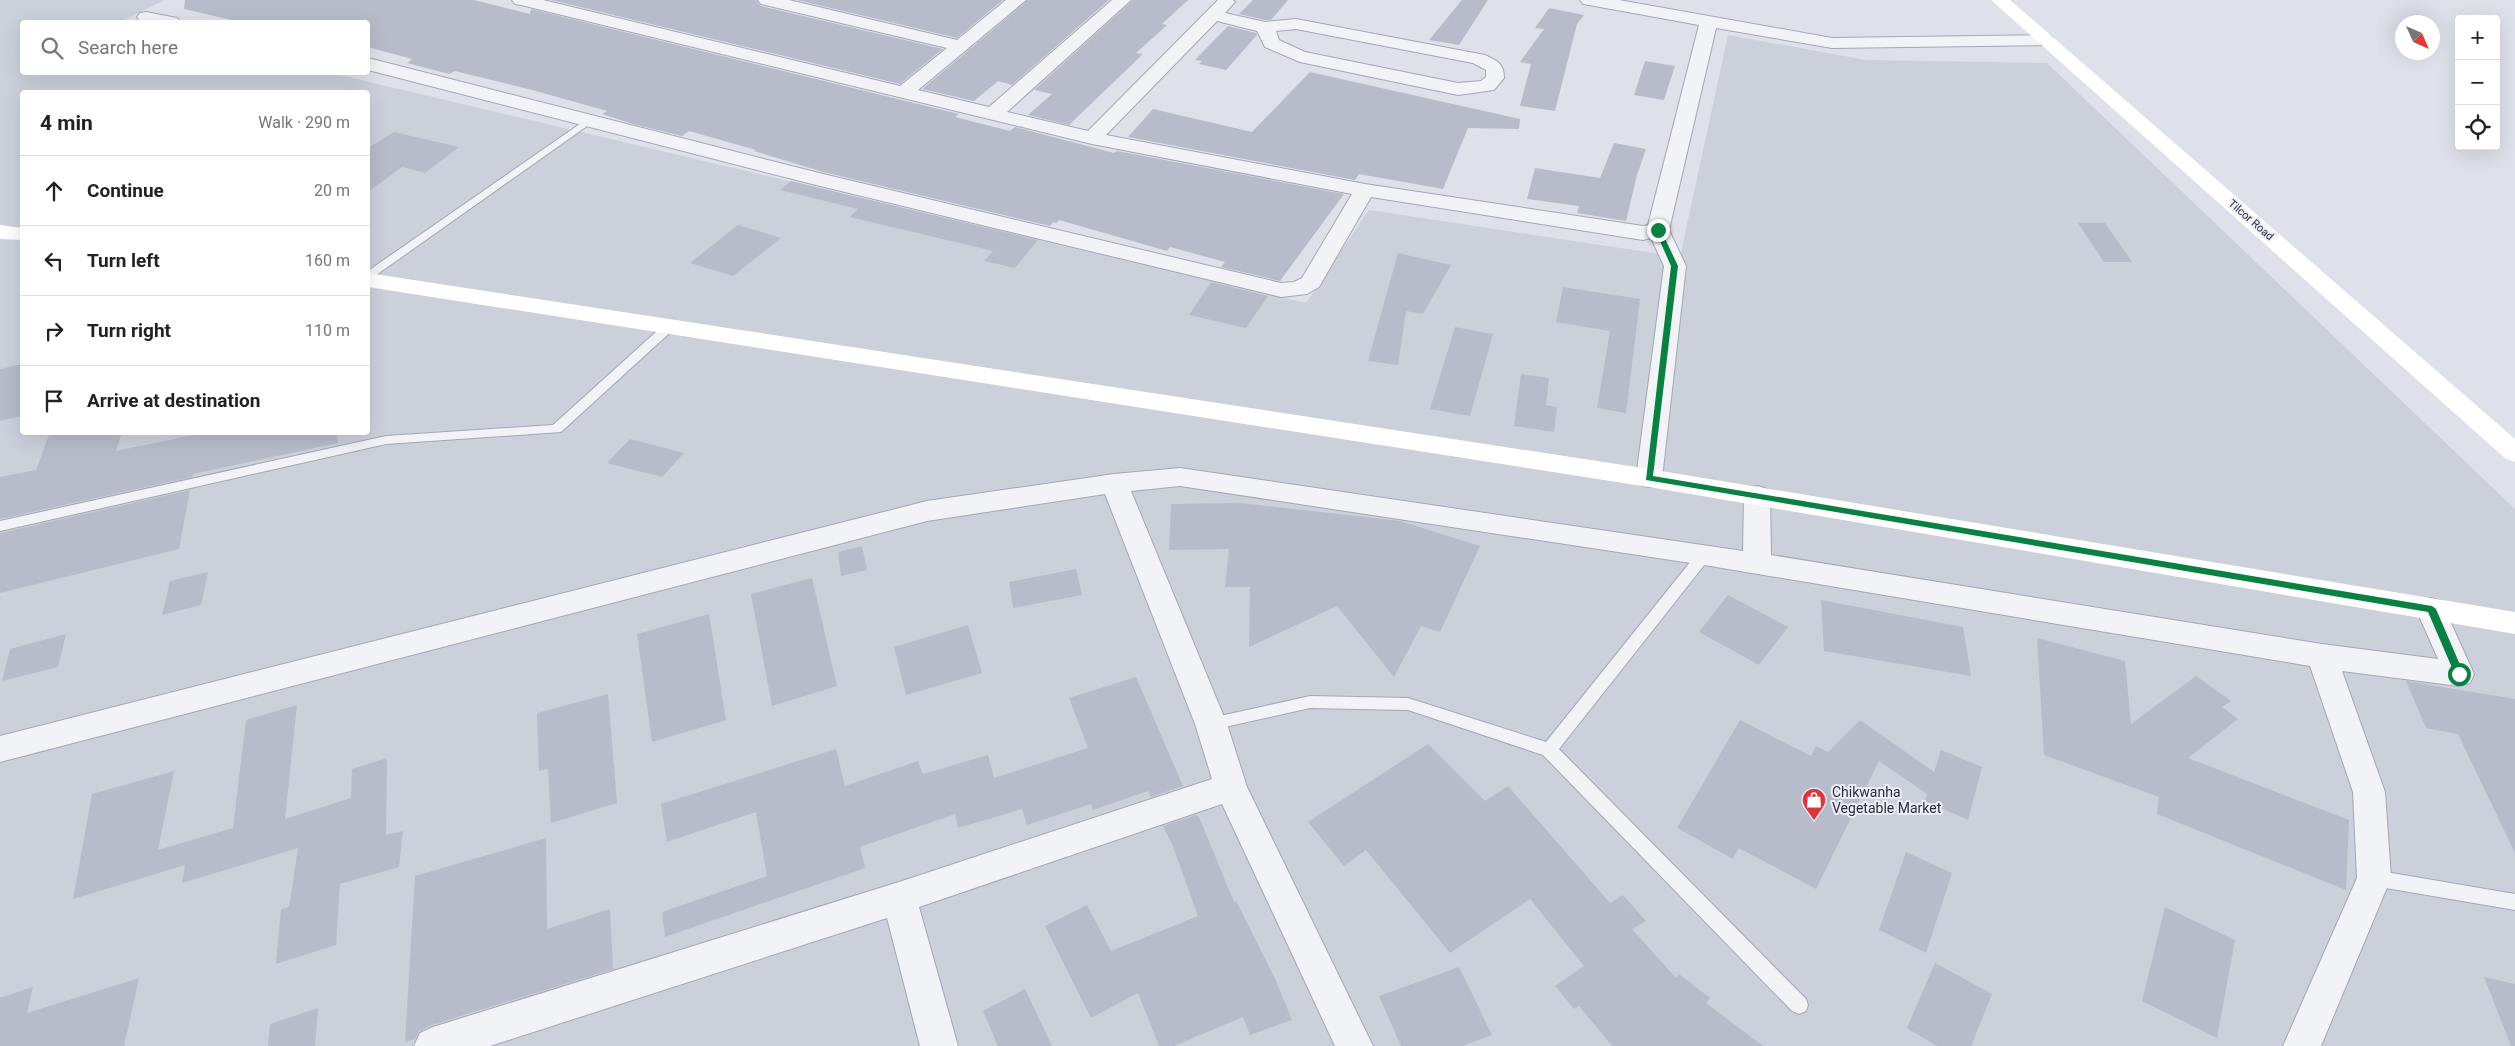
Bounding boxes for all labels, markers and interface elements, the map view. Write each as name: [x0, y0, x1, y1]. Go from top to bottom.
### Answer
north arrow: [2395, 15, 2440, 60]
map controls: [2455, 15, 2500, 150]
button: +: [2455, 15, 2500, 60]
search box: [20, 20, 370, 75]
icon: search: [38, 34, 66, 62]
text: Search here: [78, 36, 178, 59]
button: −: [2455, 60, 2500, 105]
button: locate: [2455, 105, 2500, 150]
text: 4 min: [40, 111, 93, 135]
text: Walk · 290 m: [258, 113, 350, 132]
icon: ahead: [40, 177, 68, 205]
text: Continue: [87, 179, 164, 202]
text: 20 m: [314, 181, 350, 200]
street label: Tilcor Road: [2226, 197, 2276, 243]
route end: [1647, 219, 1670, 242]
icon: left: [40, 247, 68, 275]
text: Turn left: [87, 249, 160, 272]
text: 160 m: [305, 251, 350, 270]
icon: right: [40, 317, 68, 345]
text: Turn right: [87, 319, 171, 342]
text: 110 m: [305, 321, 350, 340]
icon: arrive: [40, 387, 68, 415]
text: Arrive at destination: [87, 389, 260, 412]
route start: [2448, 663, 2471, 686]
place label: Chikwanha Vegetable Market: [1832, 784, 1942, 816]
shop icon: Chikwanha Vegetable Market: [1801, 787, 1827, 821]

